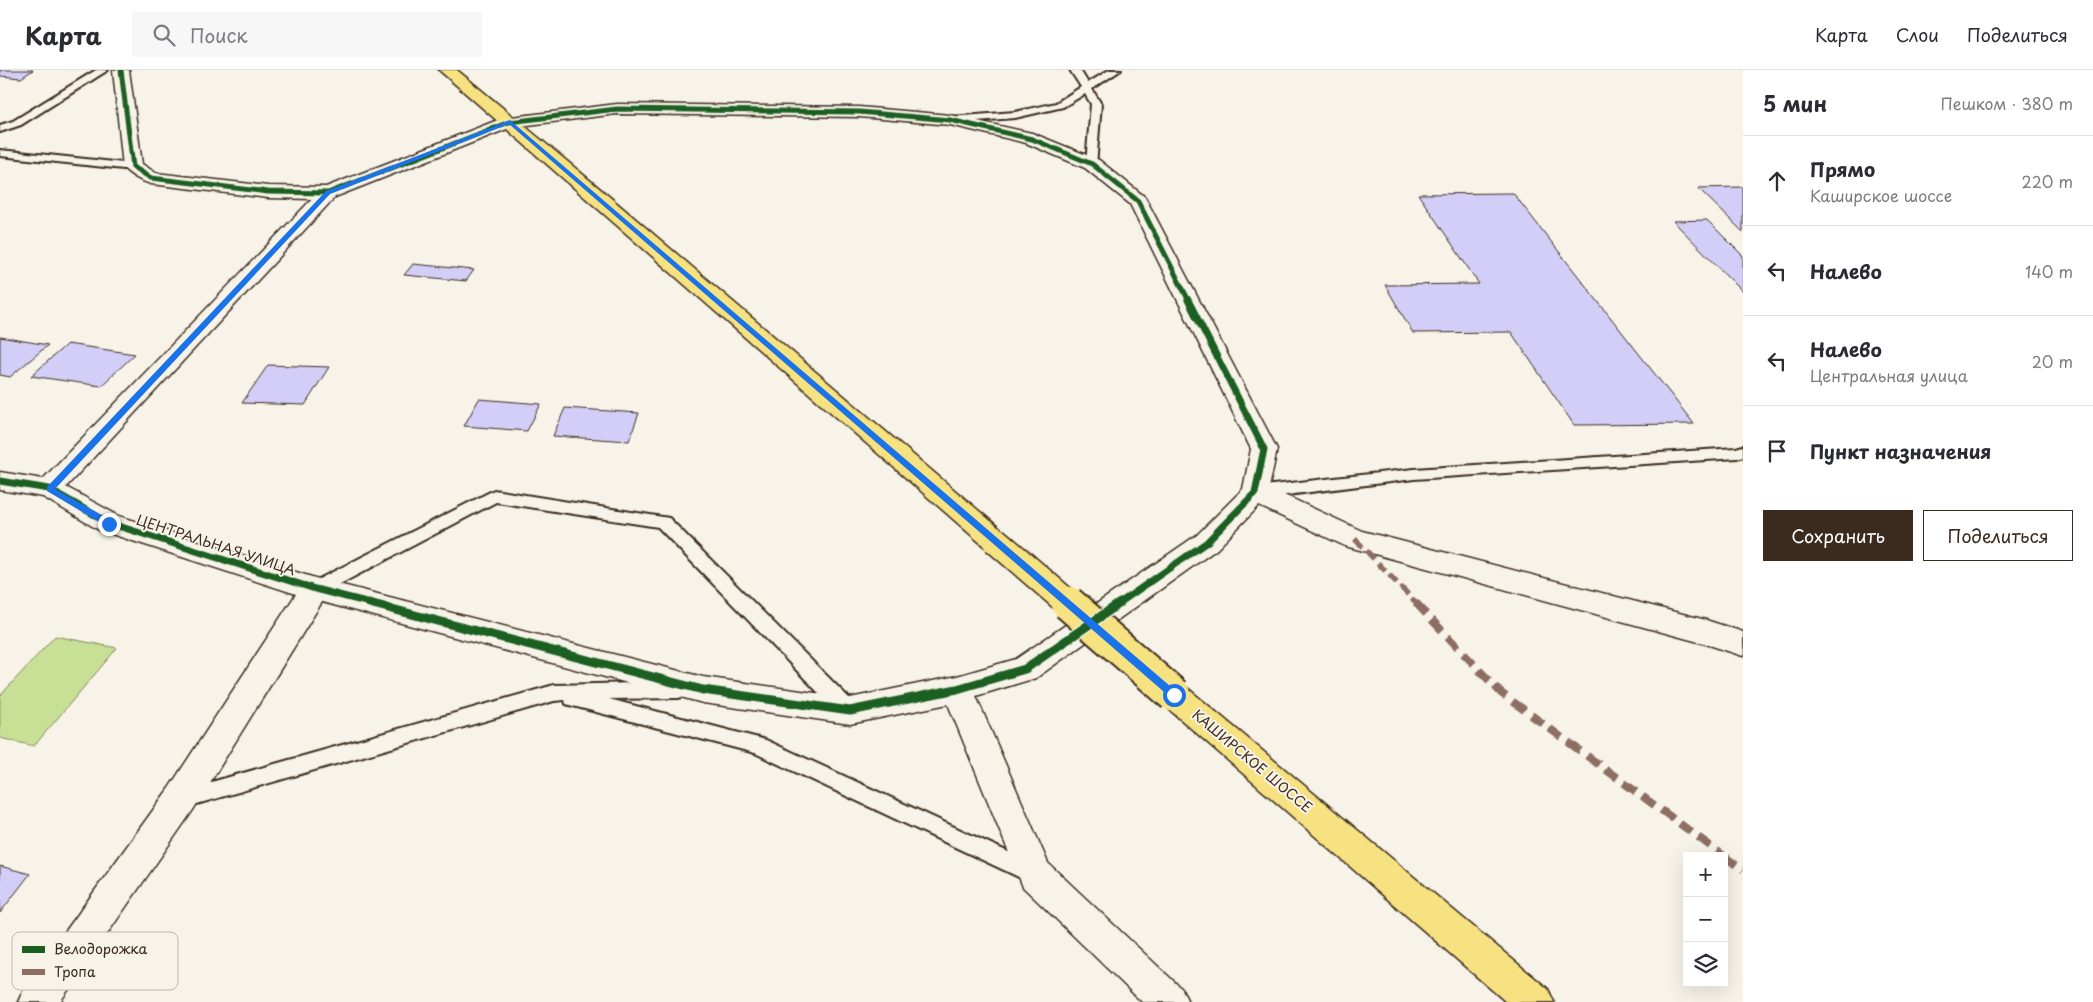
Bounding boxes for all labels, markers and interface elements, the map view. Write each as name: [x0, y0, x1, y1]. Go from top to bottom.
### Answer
search box: [132, 12, 482, 57]
text: Карта: [25, 17, 102, 53]
icon: search: [150, 21, 178, 49]
text: Поиск: [190, 21, 248, 49]
text: Карта: [1815, 21, 1868, 48]
text: Слои: [1896, 21, 1939, 48]
text: Поделиться: [1967, 21, 2068, 48]
text: 5 мин: [1763, 87, 1827, 119]
text: Пешком · 380 m: [1940, 91, 2073, 115]
text: Прямо: [1810, 155, 1875, 183]
icon: ahead: [1763, 167, 1791, 195]
text: 220 m: [2022, 169, 2073, 193]
text: Каширское шоссе: [1810, 183, 1952, 207]
icon: left: [1763, 257, 1791, 285]
text: Налево: [1810, 257, 1882, 285]
text: 140 m: [2025, 259, 2073, 283]
text: Налево: [1810, 335, 1882, 363]
icon: left: [1763, 347, 1791, 375]
text: 20 m: [2032, 349, 2073, 373]
text: Центральная улица: [1810, 363, 1968, 387]
icon: arrive: [1763, 437, 1791, 465]
text: Пункт назначения: [1810, 437, 1991, 465]
street label: ЦЕНТРАЛЬНАЯ УЛИЦА: [134, 509, 299, 580]
button: Сохранить: [1763, 510, 1913, 561]
button: Поделиться: [1923, 510, 2073, 561]
route end: [98, 513, 121, 536]
route start: [1163, 684, 1186, 707]
street label: КАШИРСКОЕ ШОССЕ: [1188, 704, 1317, 817]
map controls: [1683, 852, 1728, 987]
button: +: [1683, 852, 1728, 897]
button: −: [1683, 897, 1728, 942]
legend: [12, 932, 178, 990]
text: Велодорожка: [54, 938, 148, 959]
button: layers: [1683, 942, 1728, 987]
text: Тропа: [54, 961, 96, 982]

